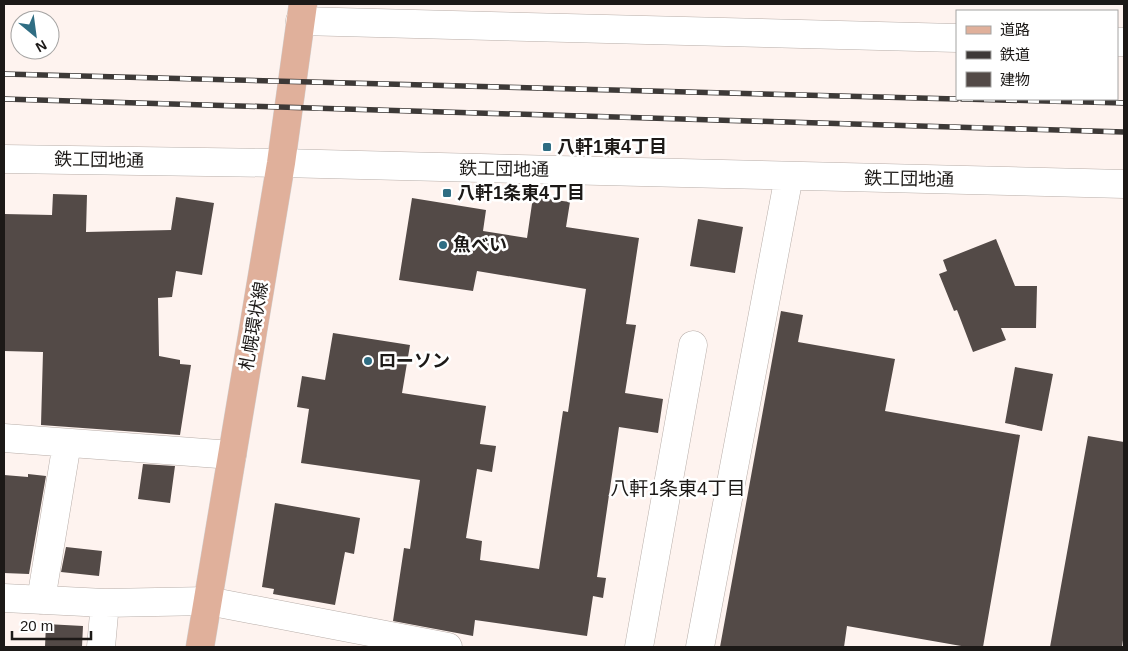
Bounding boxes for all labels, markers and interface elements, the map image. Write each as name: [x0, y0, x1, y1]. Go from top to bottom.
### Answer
north arrow: [10, 10, 60, 60]
legend: [956, 10, 1118, 100]
text: 道路: [1000, 21, 1030, 38]
text: N: [33, 37, 50, 56]
text: 鉄道: [1000, 46, 1030, 63]
text: 建物: [1000, 71, 1030, 88]
place label: 八軒1東4丁目: [557, 137, 667, 157]
marker: 八軒1東4丁目: [541, 141, 553, 153]
street label: 鉄工団地通: [54, 149, 144, 171]
street label: 鉄工団地通: [459, 158, 549, 180]
street label: 鉄工団地通: [864, 168, 954, 190]
place label: 八軒1条東4丁目: [457, 183, 585, 203]
marker: 八軒1条東4丁目: [441, 187, 453, 199]
place label: 魚べい: [453, 234, 507, 255]
marker: 魚べい: [437, 239, 449, 251]
street label: 札幌環状線: [236, 280, 272, 372]
place label: ローソン: [378, 351, 450, 371]
marker: ローソン: [362, 355, 374, 367]
district label: 八軒1条東4丁目: [610, 478, 746, 499]
scale bar: [12, 608, 91, 640]
text: 20 m: [20, 617, 53, 634]

